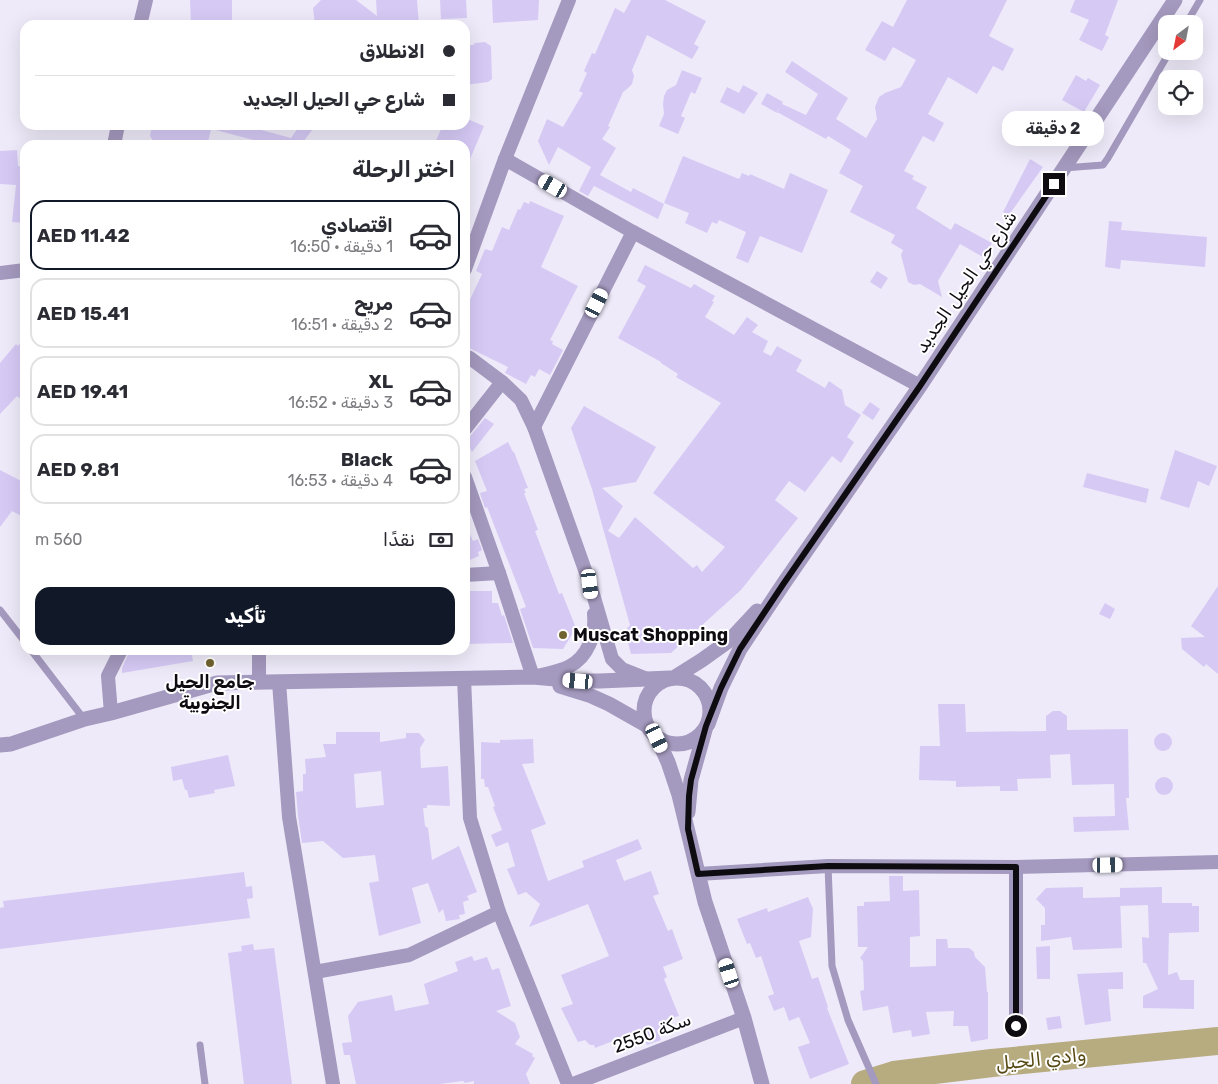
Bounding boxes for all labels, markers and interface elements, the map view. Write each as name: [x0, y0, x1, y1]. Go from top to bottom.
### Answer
north arrow: [1158, 15, 1202, 60]
map controls: [1158, 15, 1203, 115]
text: الانطلاق: [359, 40, 425, 63]
button: locate: [1158, 70, 1203, 115]
text: شارع حي الحيل الجديد: [243, 88, 425, 111]
callout: 2 دقيقة: [1003, 111, 1105, 146]
text: 2 دقيقة: [1026, 119, 1080, 138]
text: اختر الرحلة: [352, 156, 455, 183]
car: [536, 172, 569, 200]
route end: [1043, 173, 1065, 195]
street label: شارع حي الحيل الجديد: [910, 207, 1023, 358]
icon: car: [408, 213, 453, 258]
text: اقتصادي: [321, 214, 393, 237]
text: AED 11.42: [37, 224, 130, 247]
text: 1 دقيقة · 16:50: [290, 237, 393, 256]
car: [583, 286, 610, 320]
icon: car: [408, 291, 453, 336]
text: مريح: [354, 292, 393, 315]
text: AED 15.41: [37, 302, 129, 325]
text: 2 دقيقة · 16:51: [291, 315, 393, 334]
icon: car: [408, 369, 453, 414]
text: XL: [369, 370, 393, 393]
text: AED 19.41: [37, 380, 128, 403]
text: 3 دقيقة · 16:52: [288, 393, 393, 412]
icon: car: [408, 447, 453, 492]
text: Black: [341, 448, 393, 471]
text: AED 9.81: [37, 458, 119, 481]
text: 4 دقيقة · 16:53: [288, 471, 393, 490]
icon: cash: [427, 526, 455, 554]
text: نقدًا: [383, 528, 415, 551]
text: 560 m: [35, 530, 82, 549]
car: [580, 568, 599, 600]
button: تأكيد: [35, 587, 455, 645]
place label: Muscat Shopping: [573, 624, 728, 646]
marker: Muscat Shopping: [557, 629, 569, 641]
marker: جامع الحيل الجنوبية: [204, 657, 216, 669]
place label: جامع الحيل الجنوبية: [165, 671, 255, 714]
car: [562, 672, 593, 690]
car: [643, 721, 670, 755]
car: [1092, 857, 1123, 873]
car: [717, 956, 740, 990]
street label: سكة 2550: [610, 1008, 694, 1058]
route start: [1005, 1015, 1027, 1037]
water label: وادي الحيل: [995, 1043, 1087, 1077]

